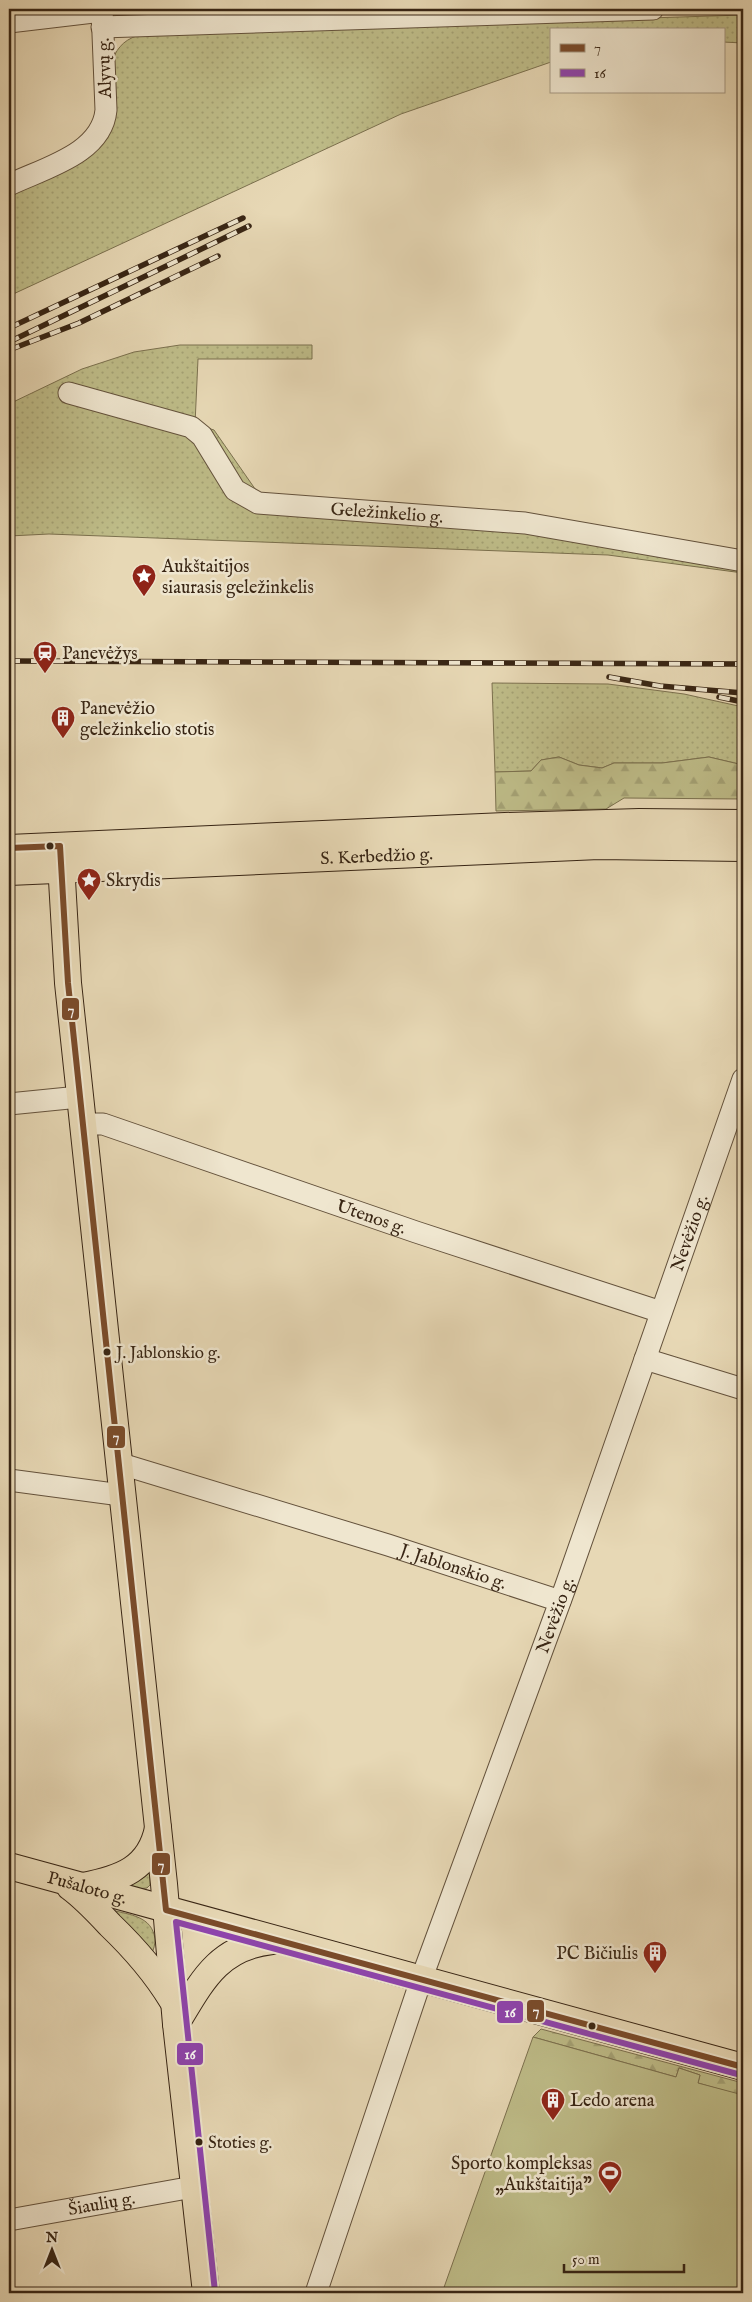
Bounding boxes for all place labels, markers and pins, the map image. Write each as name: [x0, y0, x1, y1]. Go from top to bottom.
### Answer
place label: Aukštaitijos siaurasis geležinkelis: [161, 556, 314, 600]
place icon: Aukštaitijos siaurasis geležinkelis: [131, 563, 157, 597]
station icon: Panevėžys: [32, 640, 58, 674]
place label: Panevėžys: [62, 643, 138, 666]
place label: Panevėžio geležinkelio stotis: [80, 698, 214, 742]
building icon: Panevėžio geležinkelio stotis: [50, 705, 76, 739]
unlabelled marker: [45, 841, 55, 851]
place icon: Skrydis: [76, 867, 102, 901]
place label: Skrydis: [106, 870, 161, 893]
place label: J. Jablonskio g.: [114, 1343, 220, 1364]
marker: J. Jablonskio g.: [102, 1347, 112, 1357]
building icon: PC Bičiulis: [642, 1940, 668, 1974]
place label: PC Bičiulis: [556, 1943, 638, 1966]
unlabelled marker: [587, 2021, 597, 2031]
building icon: Ledo arena: [540, 2087, 566, 2121]
place label: Ledo arena: [570, 2090, 655, 2113]
place label: Stoties g.: [208, 2133, 272, 2154]
marker: Stoties g.: [194, 2137, 204, 2147]
place label: Sporto kompleksas „Aukštaitija”: [451, 2153, 592, 2197]
sports icon: Sporto kompleksas „Aukštaitija”: [597, 2160, 623, 2194]

